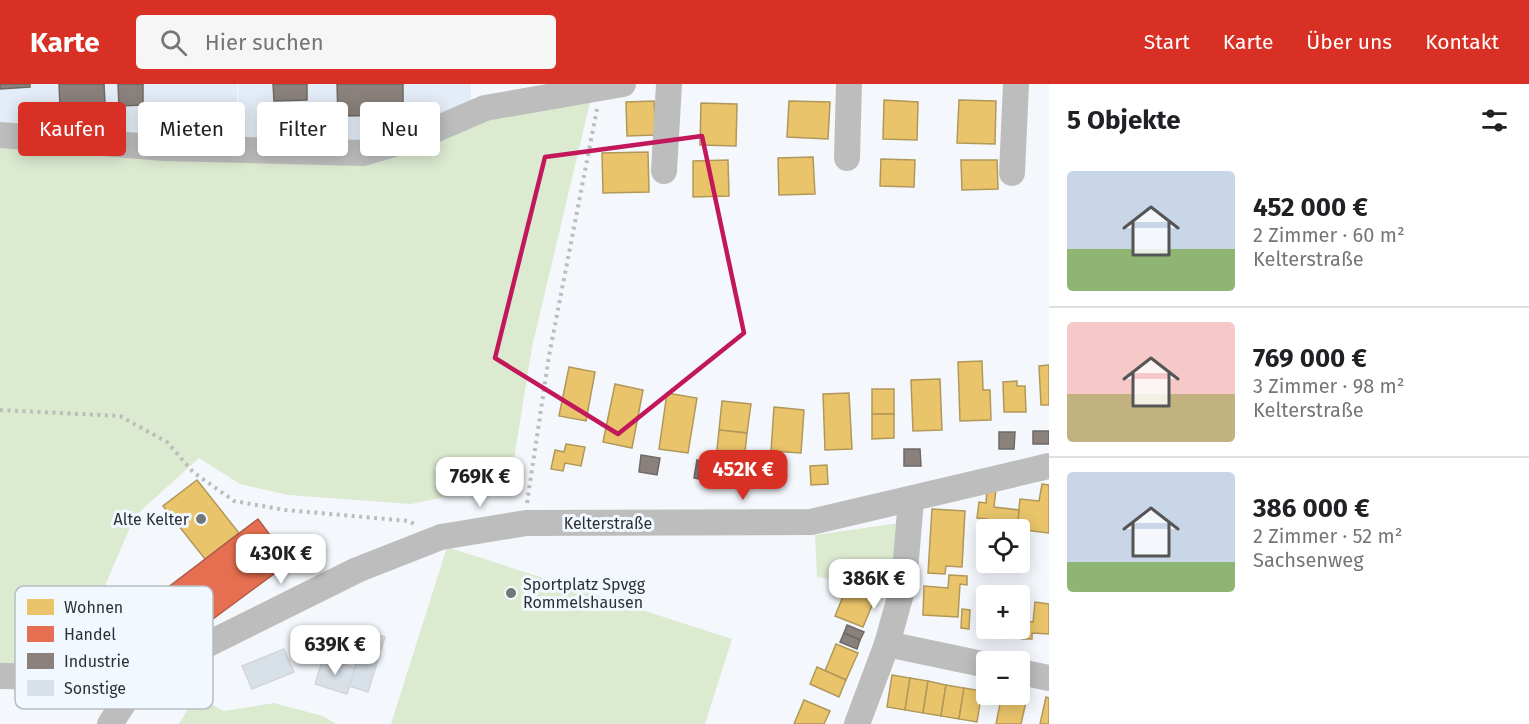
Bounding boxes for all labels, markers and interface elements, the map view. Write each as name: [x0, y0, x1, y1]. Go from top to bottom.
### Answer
search box: [136, 15, 556, 69]
text: Karte: [30, 26, 100, 59]
icon: search: [157, 26, 190, 59]
text: Hier suchen: [205, 29, 324, 56]
text: Start: [1144, 29, 1190, 55]
text: Karte: [1223, 29, 1273, 55]
text: Über uns: [1306, 29, 1392, 55]
text: Kontakt: [1425, 29, 1499, 55]
chip: Kaufen: [18, 102, 126, 156]
chip: Mieten: [138, 102, 245, 156]
chip: Filter: [257, 102, 348, 156]
chip: Neu: [360, 102, 440, 156]
icon: filters: [1478, 104, 1511, 137]
text: 5 Objekte: [1067, 105, 1181, 136]
text: 452 000 €: [1253, 192, 1368, 223]
icon: home: [1115, 195, 1187, 267]
text: 2 Zimmer · 60 m²: [1253, 223, 1405, 247]
text: Kelterstraße: [1253, 247, 1364, 271]
text: 769 000 €: [1253, 343, 1367, 374]
icon: home: [1115, 346, 1187, 418]
text: 3 Zimmer · 98 m²: [1253, 374, 1405, 398]
text: Kelterstraße: [1253, 398, 1364, 422]
pin: 452K €: [694, 450, 792, 501]
pin: 769K €: [431, 457, 529, 508]
text: 452K €: [712, 457, 774, 481]
text: 769K €: [450, 464, 510, 488]
text: 386 000 €: [1253, 493, 1370, 524]
icon: home: [1115, 496, 1187, 568]
place label: Alte Kelter: [114, 510, 190, 529]
marker: Alte Kelter: [194, 512, 208, 526]
street label: Kelterstraße: [564, 514, 652, 533]
map controls: [976, 519, 1030, 705]
button: locate: [976, 519, 1030, 573]
text: 2 Zimmer · 52 m²: [1253, 524, 1403, 548]
pin: 430K €: [232, 534, 330, 585]
text: 430K €: [250, 541, 312, 565]
text: Sachsenweg: [1253, 548, 1364, 572]
pin: 386K €: [825, 559, 923, 610]
text: 386K €: [843, 566, 905, 590]
place label: Sportplatz Spvgg Rommelshausen: [523, 575, 646, 612]
button: +: [976, 585, 1030, 639]
legend: [15, 586, 213, 709]
marker: Sportplatz Spvgg Rommelshausen: [504, 586, 518, 600]
text: Wohnen: [64, 598, 123, 617]
text: Handel: [64, 625, 116, 644]
pin: 639K €: [286, 625, 384, 676]
text: 639K €: [304, 632, 366, 656]
button: −: [976, 651, 1030, 705]
text: Industrie: [64, 652, 130, 671]
text: Sonstige: [64, 679, 126, 698]

